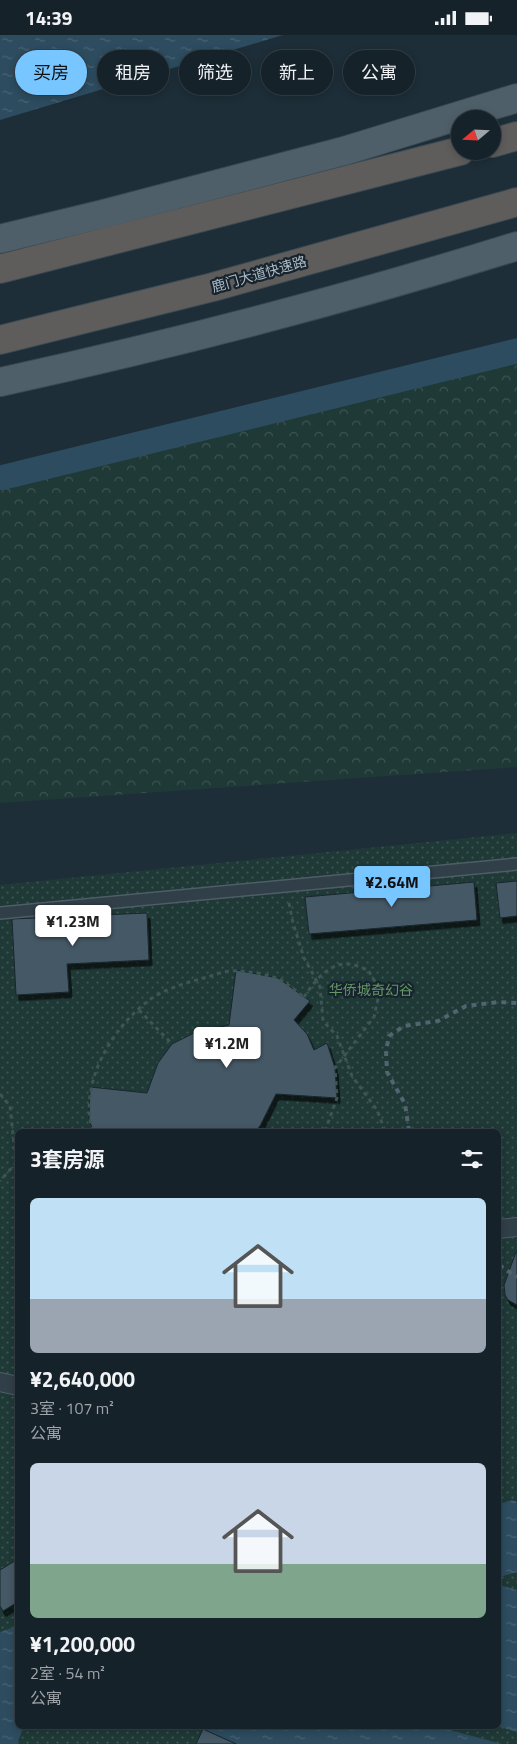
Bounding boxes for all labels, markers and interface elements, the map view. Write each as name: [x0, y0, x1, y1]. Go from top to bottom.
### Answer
text: 14:39: [25, 3, 72, 32]
chip: 买房: [15, 50, 87, 95]
chip: 租房: [97, 50, 169, 95]
chip: 筛选: [179, 50, 251, 95]
chip: 新上: [261, 50, 333, 95]
chip: 公寓: [343, 50, 415, 95]
north arrow: [451, 110, 501, 160]
map controls: [451, 110, 501, 160]
street label: 鹿门大道快速路: [209, 250, 309, 297]
pin: ¥2.64M: [351, 865, 433, 908]
text: ¥2.64M: [365, 870, 419, 894]
pin: ¥1.23M: [32, 905, 114, 947]
text: ¥1.23M: [46, 909, 100, 933]
park label: 华侨城奇幻谷: [329, 979, 413, 1000]
pin: ¥1.2M: [192, 1027, 262, 1069]
text: ¥1.2M: [205, 1031, 249, 1055]
text: 3套房源: [30, 1143, 105, 1175]
icon: filters: [458, 1145, 486, 1173]
icon: home: [213, 1231, 303, 1321]
text: ¥2,640,000: [30, 1363, 135, 1395]
text: 3室 · 107 m²: [30, 1396, 114, 1420]
text: 公寓: [30, 1421, 62, 1445]
icon: home: [213, 1496, 303, 1586]
text: ¥1,200,000: [30, 1628, 135, 1660]
text: 2室 · 54 m²: [30, 1661, 105, 1685]
text: 公寓: [30, 1686, 62, 1710]

